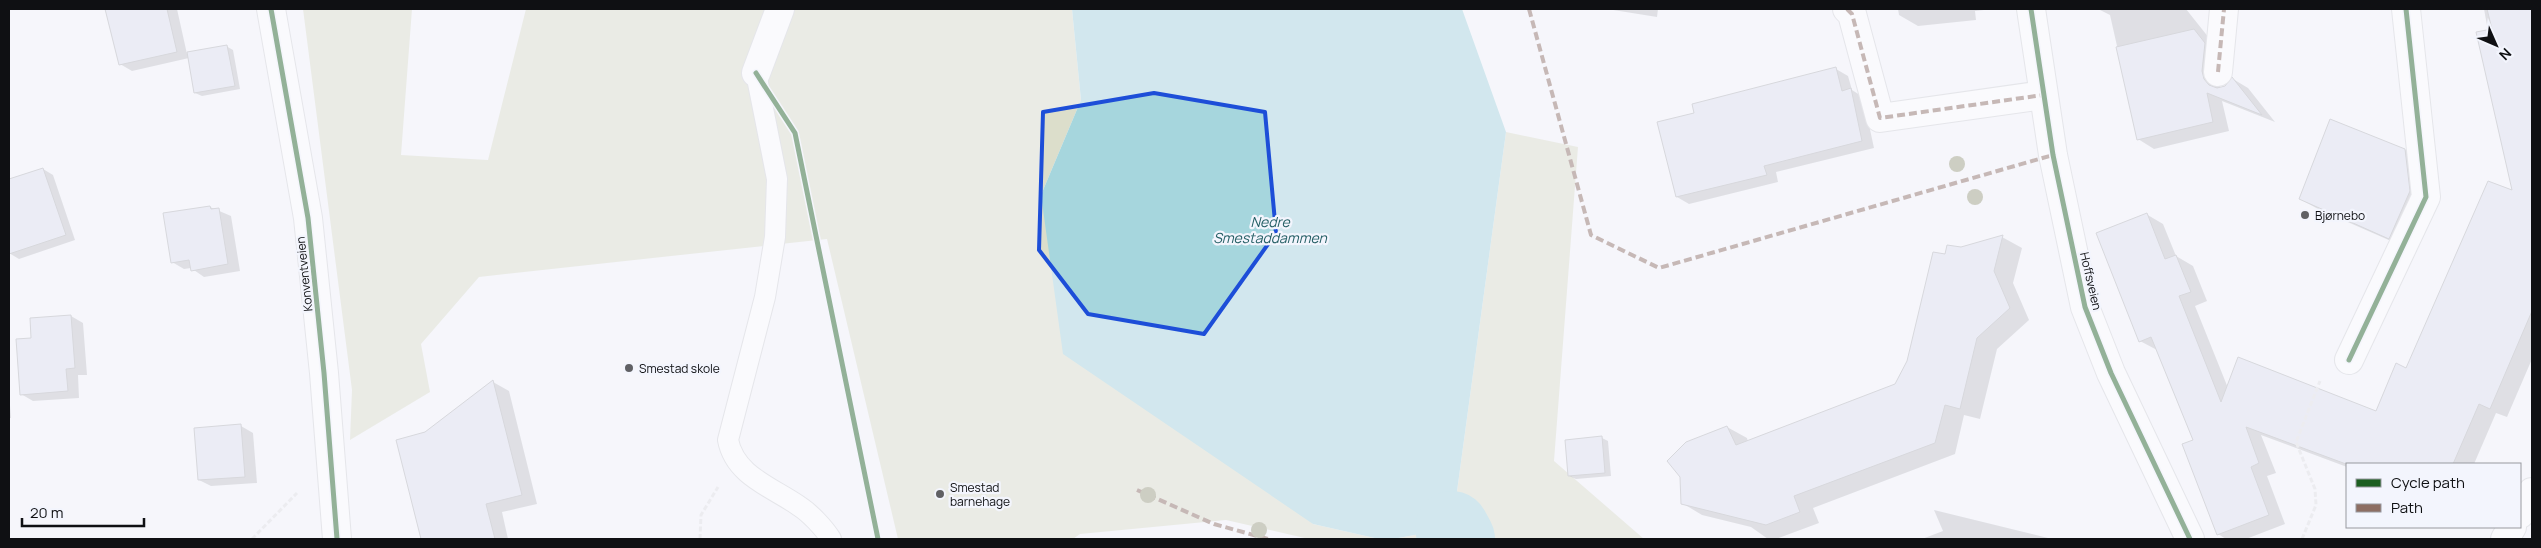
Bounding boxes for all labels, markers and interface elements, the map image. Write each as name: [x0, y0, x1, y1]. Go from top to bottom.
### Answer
north arrow: [2471, 20, 2521, 70]
text: N: [2495, 44, 2516, 65]
place label: Bjørnebo: [2315, 207, 2365, 224]
marker: Bjørnebo: [2299, 209, 2311, 221]
water label: Nedre Smestaddammen: [1213, 212, 1328, 247]
street label: Konventveien: [292, 236, 316, 312]
street label: Hoffsveien: [2076, 250, 2106, 312]
place label: Smestad skole: [639, 360, 720, 377]
marker: Smestad skole: [623, 362, 635, 374]
legend: [2346, 463, 2521, 528]
text: Cycle path: [2391, 472, 2465, 493]
place label: Smestad barnehage: [950, 479, 1010, 510]
marker: Smestad barnehage: [934, 488, 946, 500]
scale bar: [22, 496, 145, 528]
text: Path: [2391, 497, 2423, 518]
text: 20 m: [30, 502, 63, 523]

